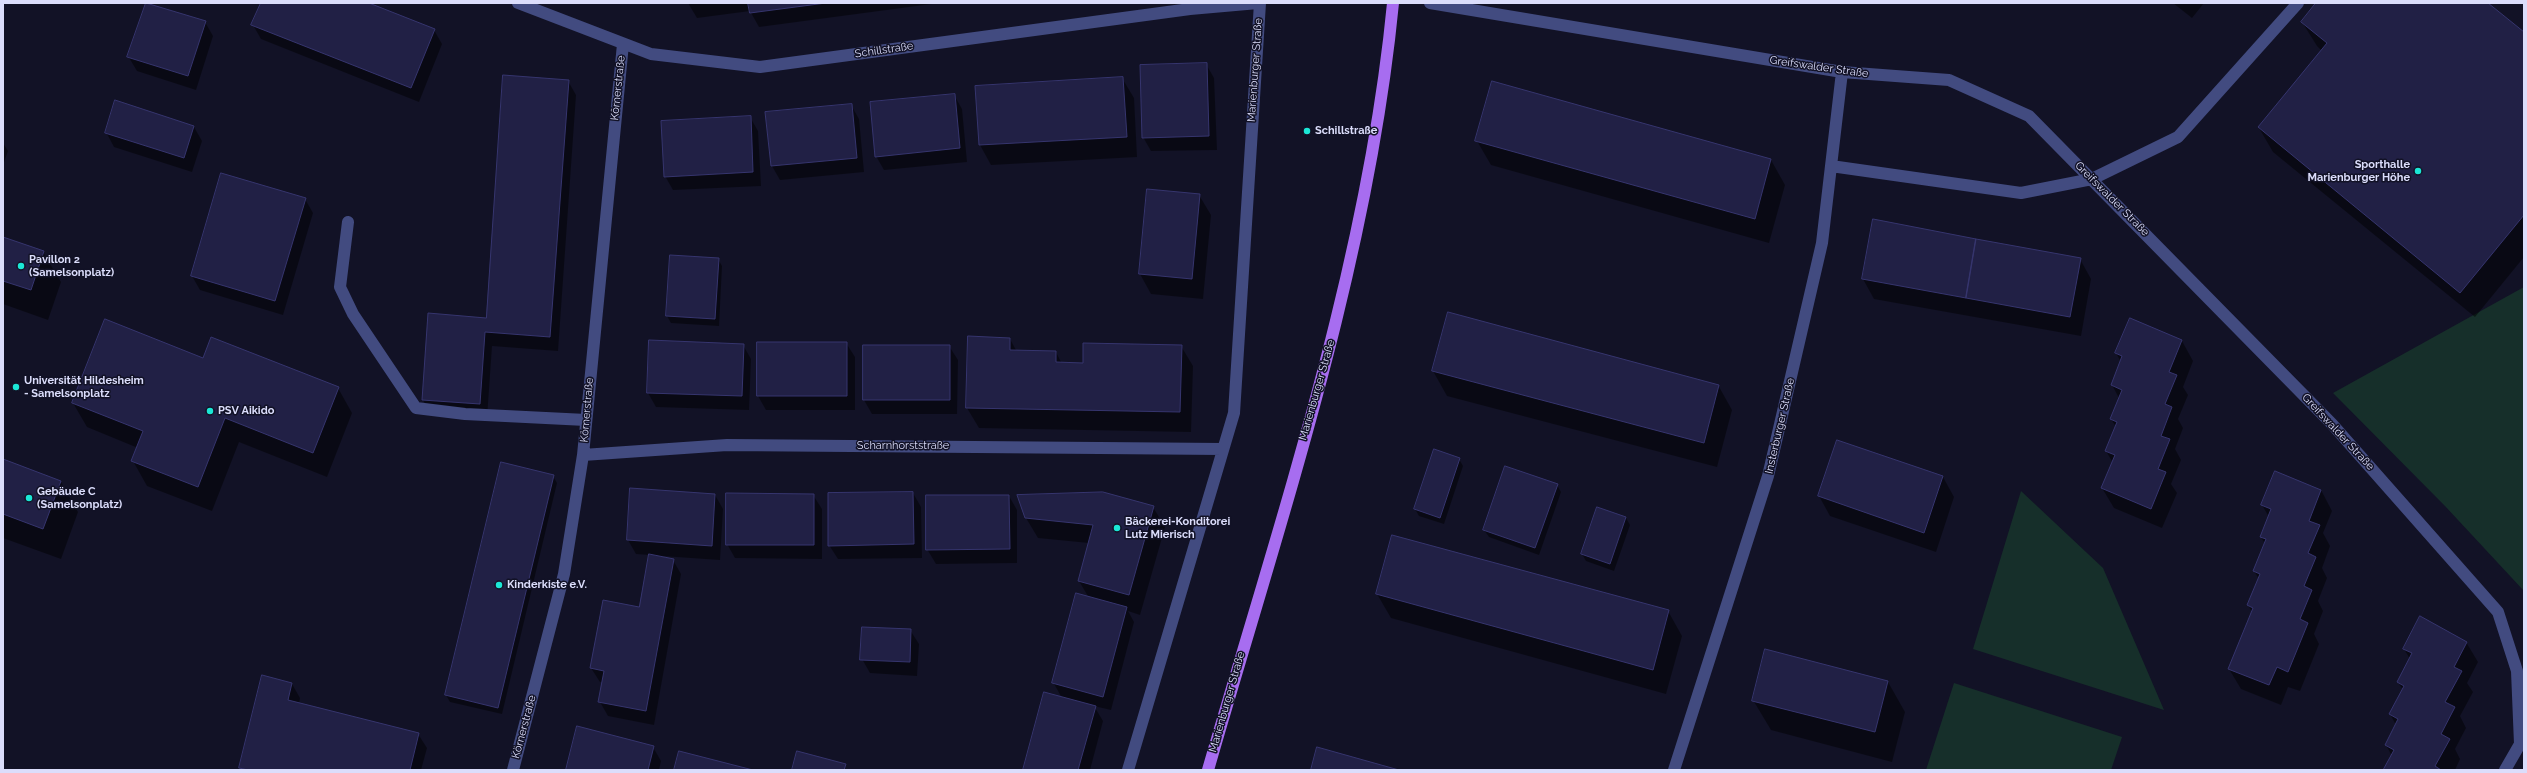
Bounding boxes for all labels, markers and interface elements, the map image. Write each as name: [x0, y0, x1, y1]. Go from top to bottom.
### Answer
street label: Marienburger Straße: [1245, 18, 1265, 122]
street label: Schillstraße: [854, 39, 914, 61]
street label: Greifswalder Straße: [1769, 54, 1869, 80]
street label: Körnerstraße: [608, 55, 628, 121]
place label: Schillstraße: [1315, 124, 1377, 138]
marker: Schillstraße: [1302, 126, 1312, 136]
place label: Sporthalle Marienburger Höhe: [2308, 158, 2410, 184]
street label: Greifswalder Straße: [2072, 159, 2152, 239]
marker: Sporthalle Marienburger Höhe: [2413, 166, 2423, 176]
place label: Pavillon 2 (Samelsonplatz): [29, 253, 114, 279]
marker: Pavillon 2 (Samelsonplatz): [16, 261, 26, 271]
street label: Marienburger Straße: [1296, 338, 1338, 442]
place label: Universität Hildesheim - Samelsonplatz: [24, 374, 144, 400]
street label: Körnerstraße: [578, 377, 596, 443]
street label: Insterburger Straße: [1763, 377, 1797, 475]
marker: Universität Hildesheim - Samelsonplatz: [11, 382, 21, 392]
street label: Greifswalder Straße: [2299, 391, 2377, 473]
place label: PSV Aikido: [218, 404, 274, 418]
marker: PSV Aikido: [205, 406, 215, 416]
street label: Scharnhorststraße: [857, 439, 949, 453]
place label: Gebäude C (Samelsonplatz): [37, 485, 122, 511]
marker: Gebäude C (Samelsonplatz): [24, 493, 34, 503]
place label: Bäckerei-Konditorei Lutz Mierisch: [1125, 515, 1230, 541]
marker: Bäckerei-Konditorei Lutz Mierisch: [1112, 523, 1122, 533]
place label: Kinderkiste e.V.: [507, 578, 587, 592]
marker: Kinderkiste e.V.: [494, 580, 504, 590]
street label: Marienburger Straße: [1206, 650, 1248, 754]
street label: Körnerstraße: [509, 694, 539, 760]

